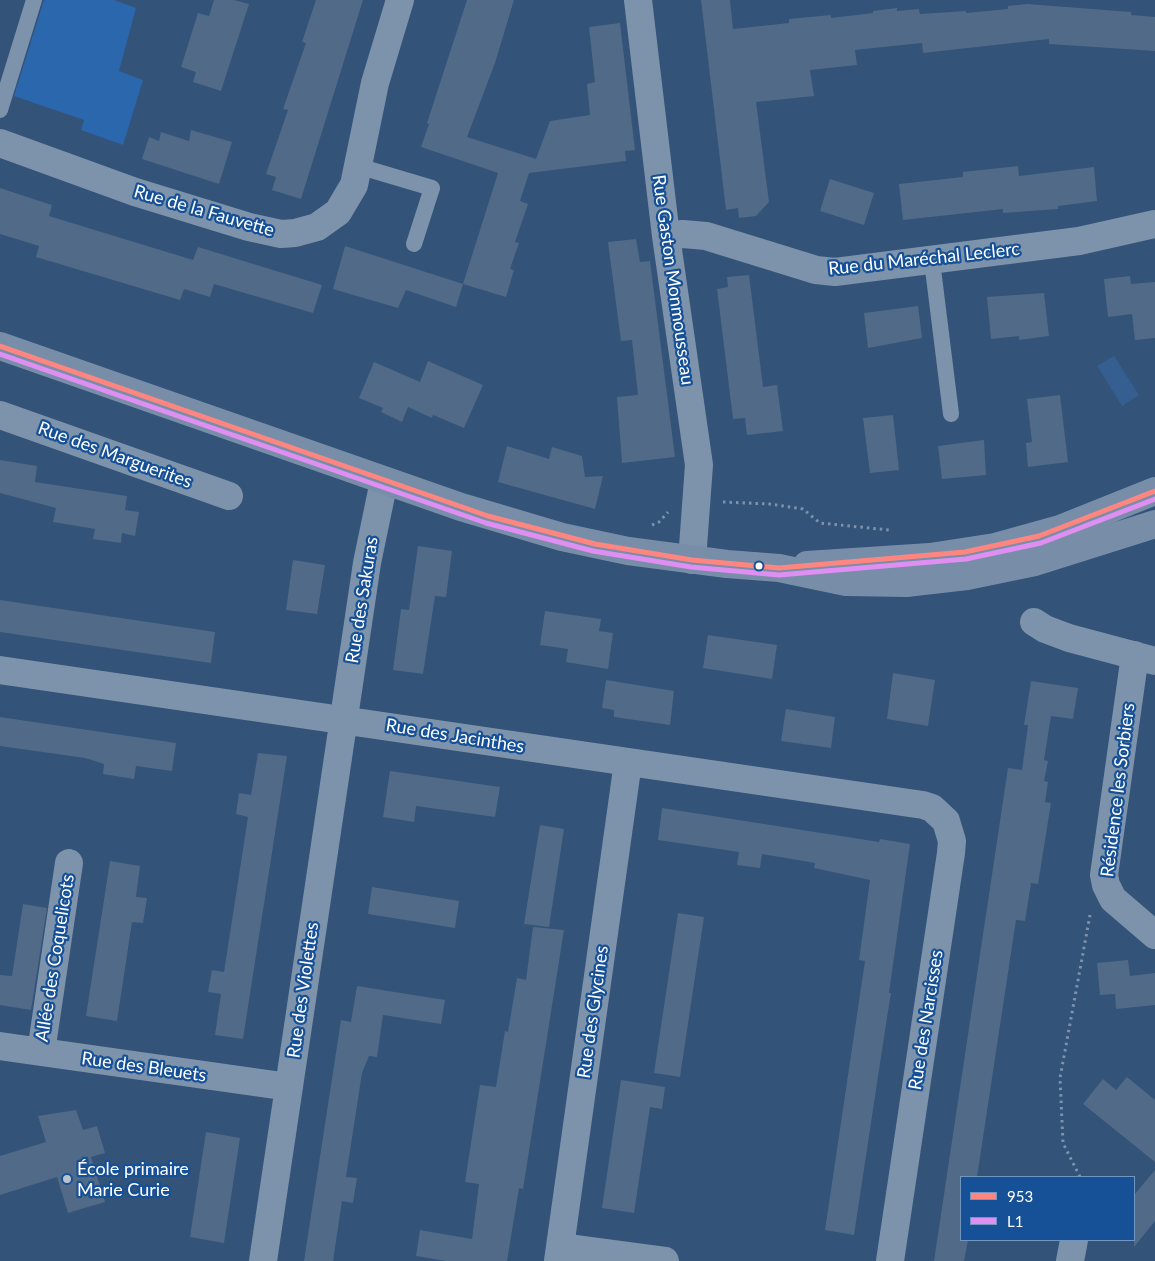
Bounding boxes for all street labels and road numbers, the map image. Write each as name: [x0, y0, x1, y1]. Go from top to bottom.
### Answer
street label: Rue Gaston Monmousseau: [648, 174, 698, 386]
street label: Rue de la Fauvette: [131, 181, 277, 241]
street label: Rue du Maréchal Leclerc: [827, 238, 1021, 280]
street label: Rue des Marguerites: [35, 417, 195, 493]
street label: Rue des Sakuras: [341, 535, 383, 665]
street label: Résidence les Sorbiers: [1097, 702, 1139, 878]
street label: Rue des Jacinthes: [384, 714, 526, 758]
street label: Allée des Coquelicots: [31, 873, 79, 1043]
street label: Rue des Violettes: [283, 921, 323, 1059]
street label: Rue des Glycines: [573, 944, 613, 1080]
street label: Rue des Narcisses: [904, 948, 948, 1092]
street label: Rue des Bleuets: [80, 1048, 208, 1086]

